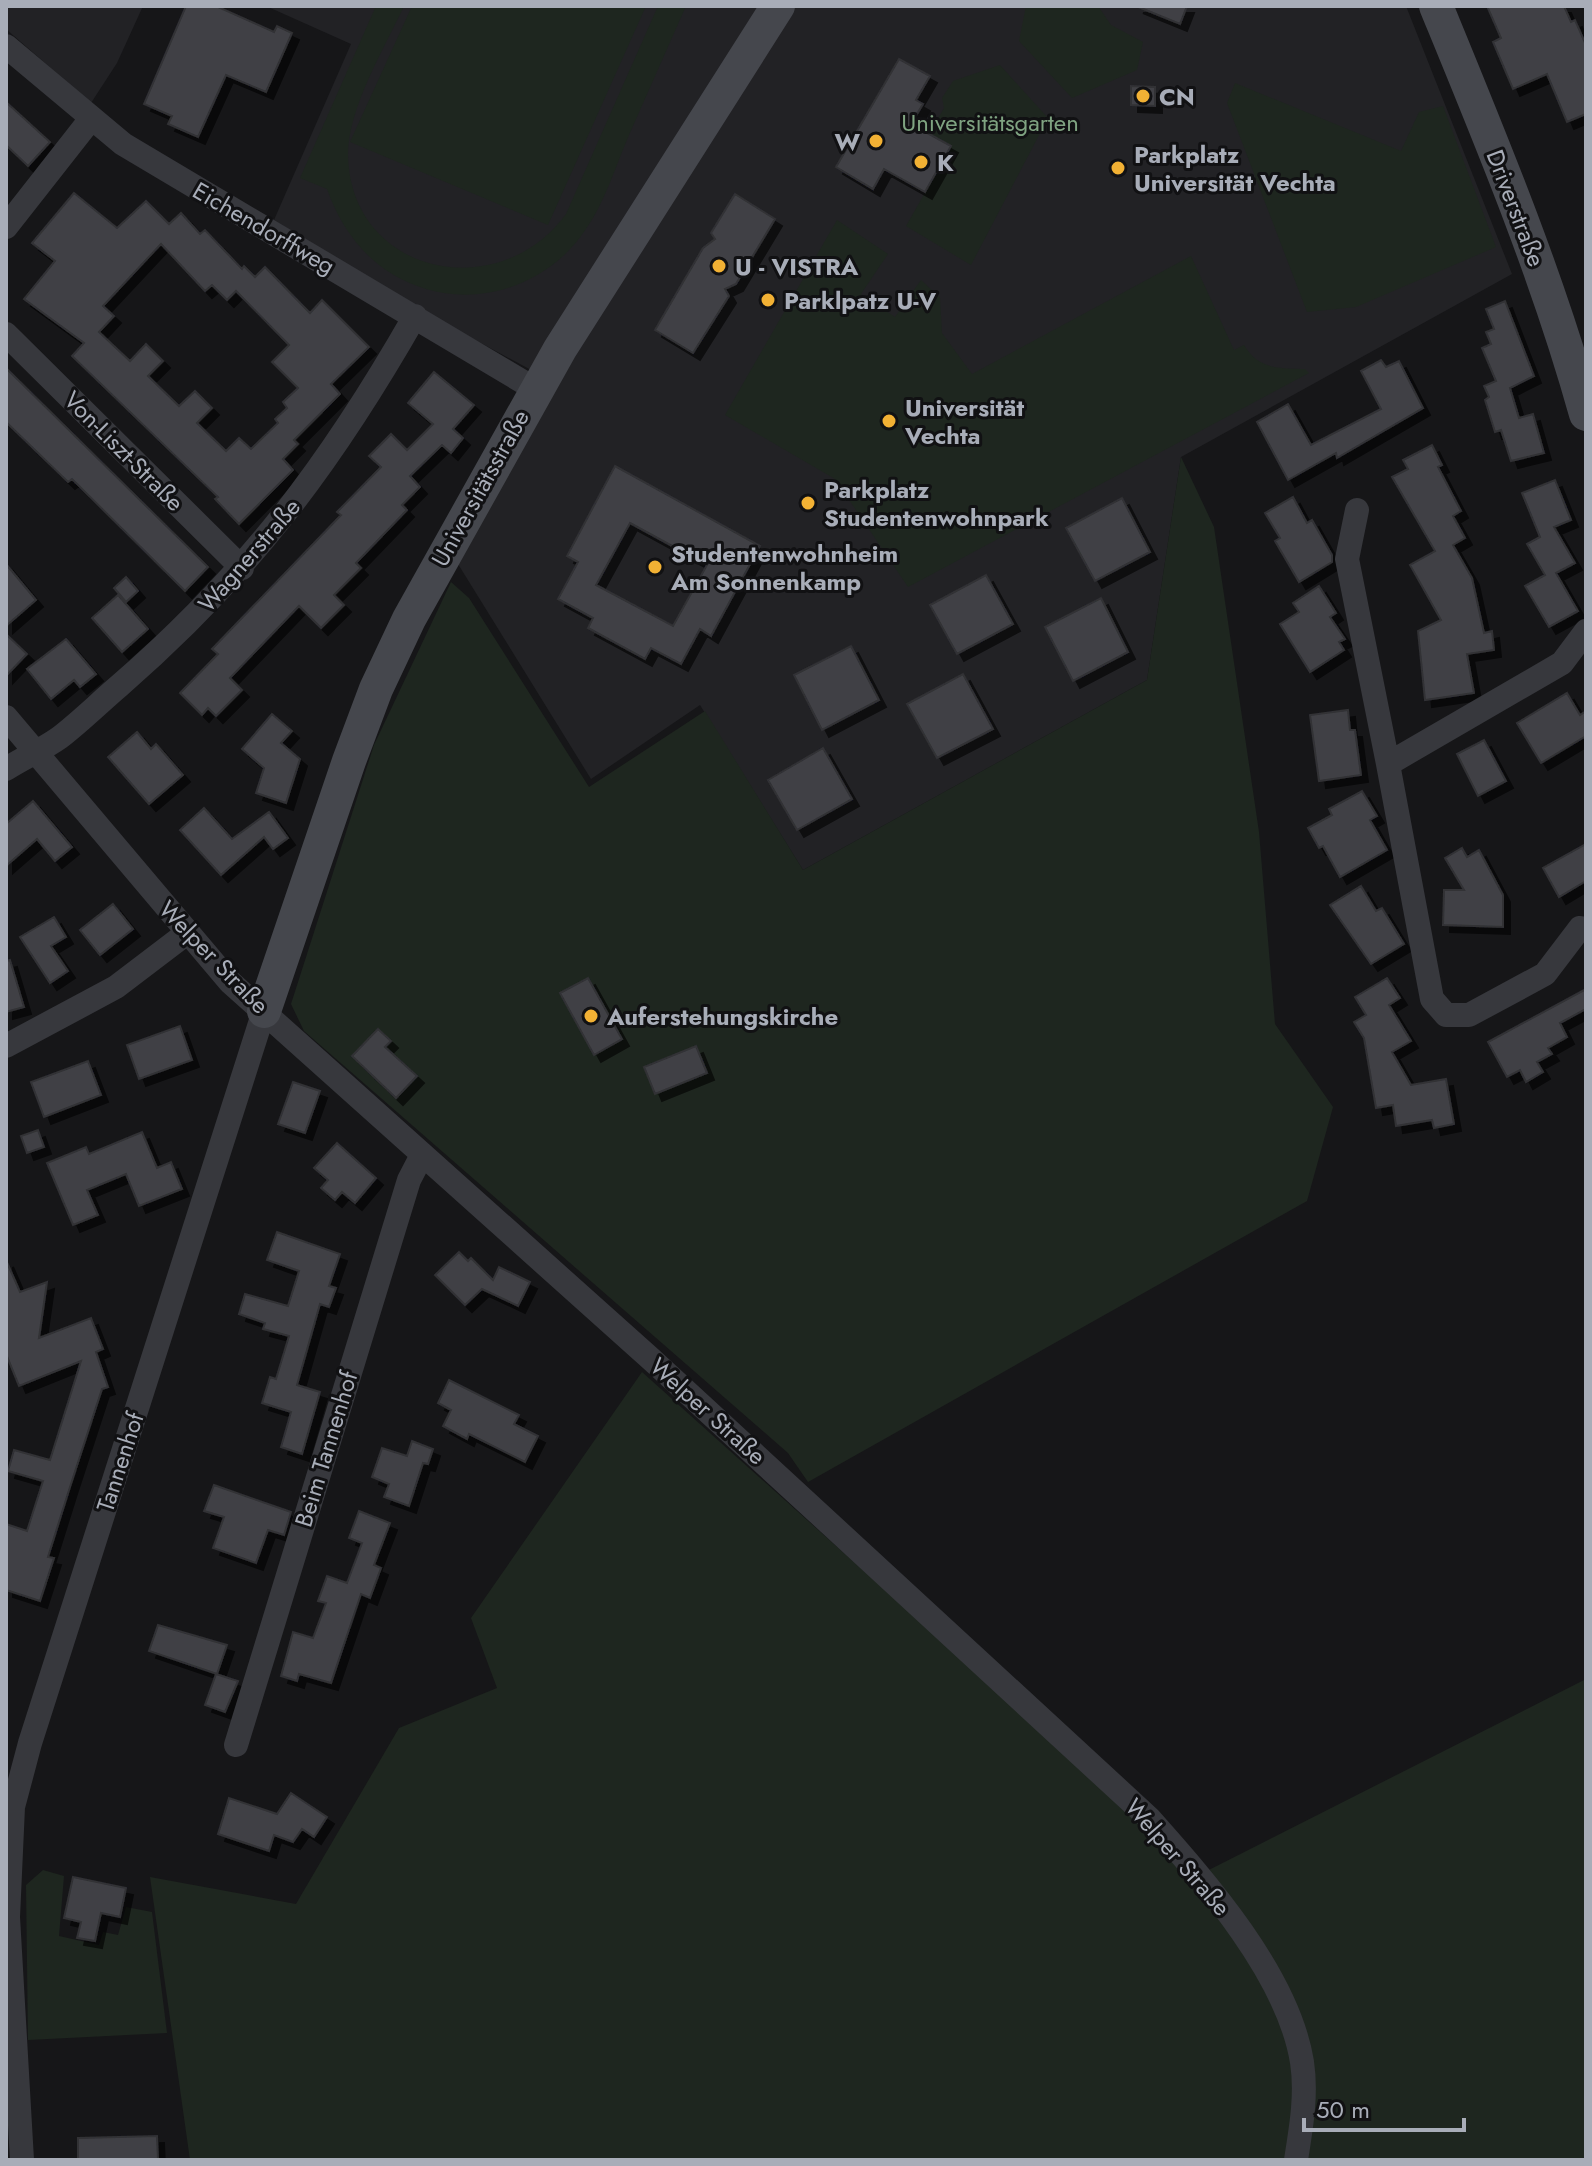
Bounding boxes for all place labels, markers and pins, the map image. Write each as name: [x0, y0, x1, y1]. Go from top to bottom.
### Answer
place label: CN: [1159, 79, 1195, 114]
marker: CN: [1134, 87, 1152, 105]
place label: W: [834, 124, 860, 159]
marker: W: [867, 132, 885, 150]
place label: Parkplatz Universität Vechta: [1134, 137, 1336, 200]
place label: K: [937, 145, 954, 180]
marker: K: [912, 153, 930, 171]
marker: Parkplatz Universität Vechta: [1109, 159, 1127, 177]
place label: U - VISTRA: [735, 249, 859, 284]
marker: U - VISTRA: [710, 257, 728, 275]
place label: Parklpatz U-V: [784, 283, 937, 318]
marker: Parklpatz U-V: [759, 291, 777, 309]
place label: Universität Vechta: [904, 390, 1024, 453]
marker: Universität Vechta: [880, 412, 898, 430]
place label: Parkplatz Studentenwohnpark: [824, 472, 1049, 535]
marker: Parkplatz Studentenwohnpark: [799, 494, 817, 512]
place label: Studentenwohnheim Am Sonnenkamp: [670, 536, 898, 599]
marker: Studentenwohnheim Am Sonnenkamp: [646, 558, 664, 576]
place label: Auferstehungskirche: [606, 999, 838, 1034]
marker: Auferstehungskirche: [582, 1007, 600, 1025]

